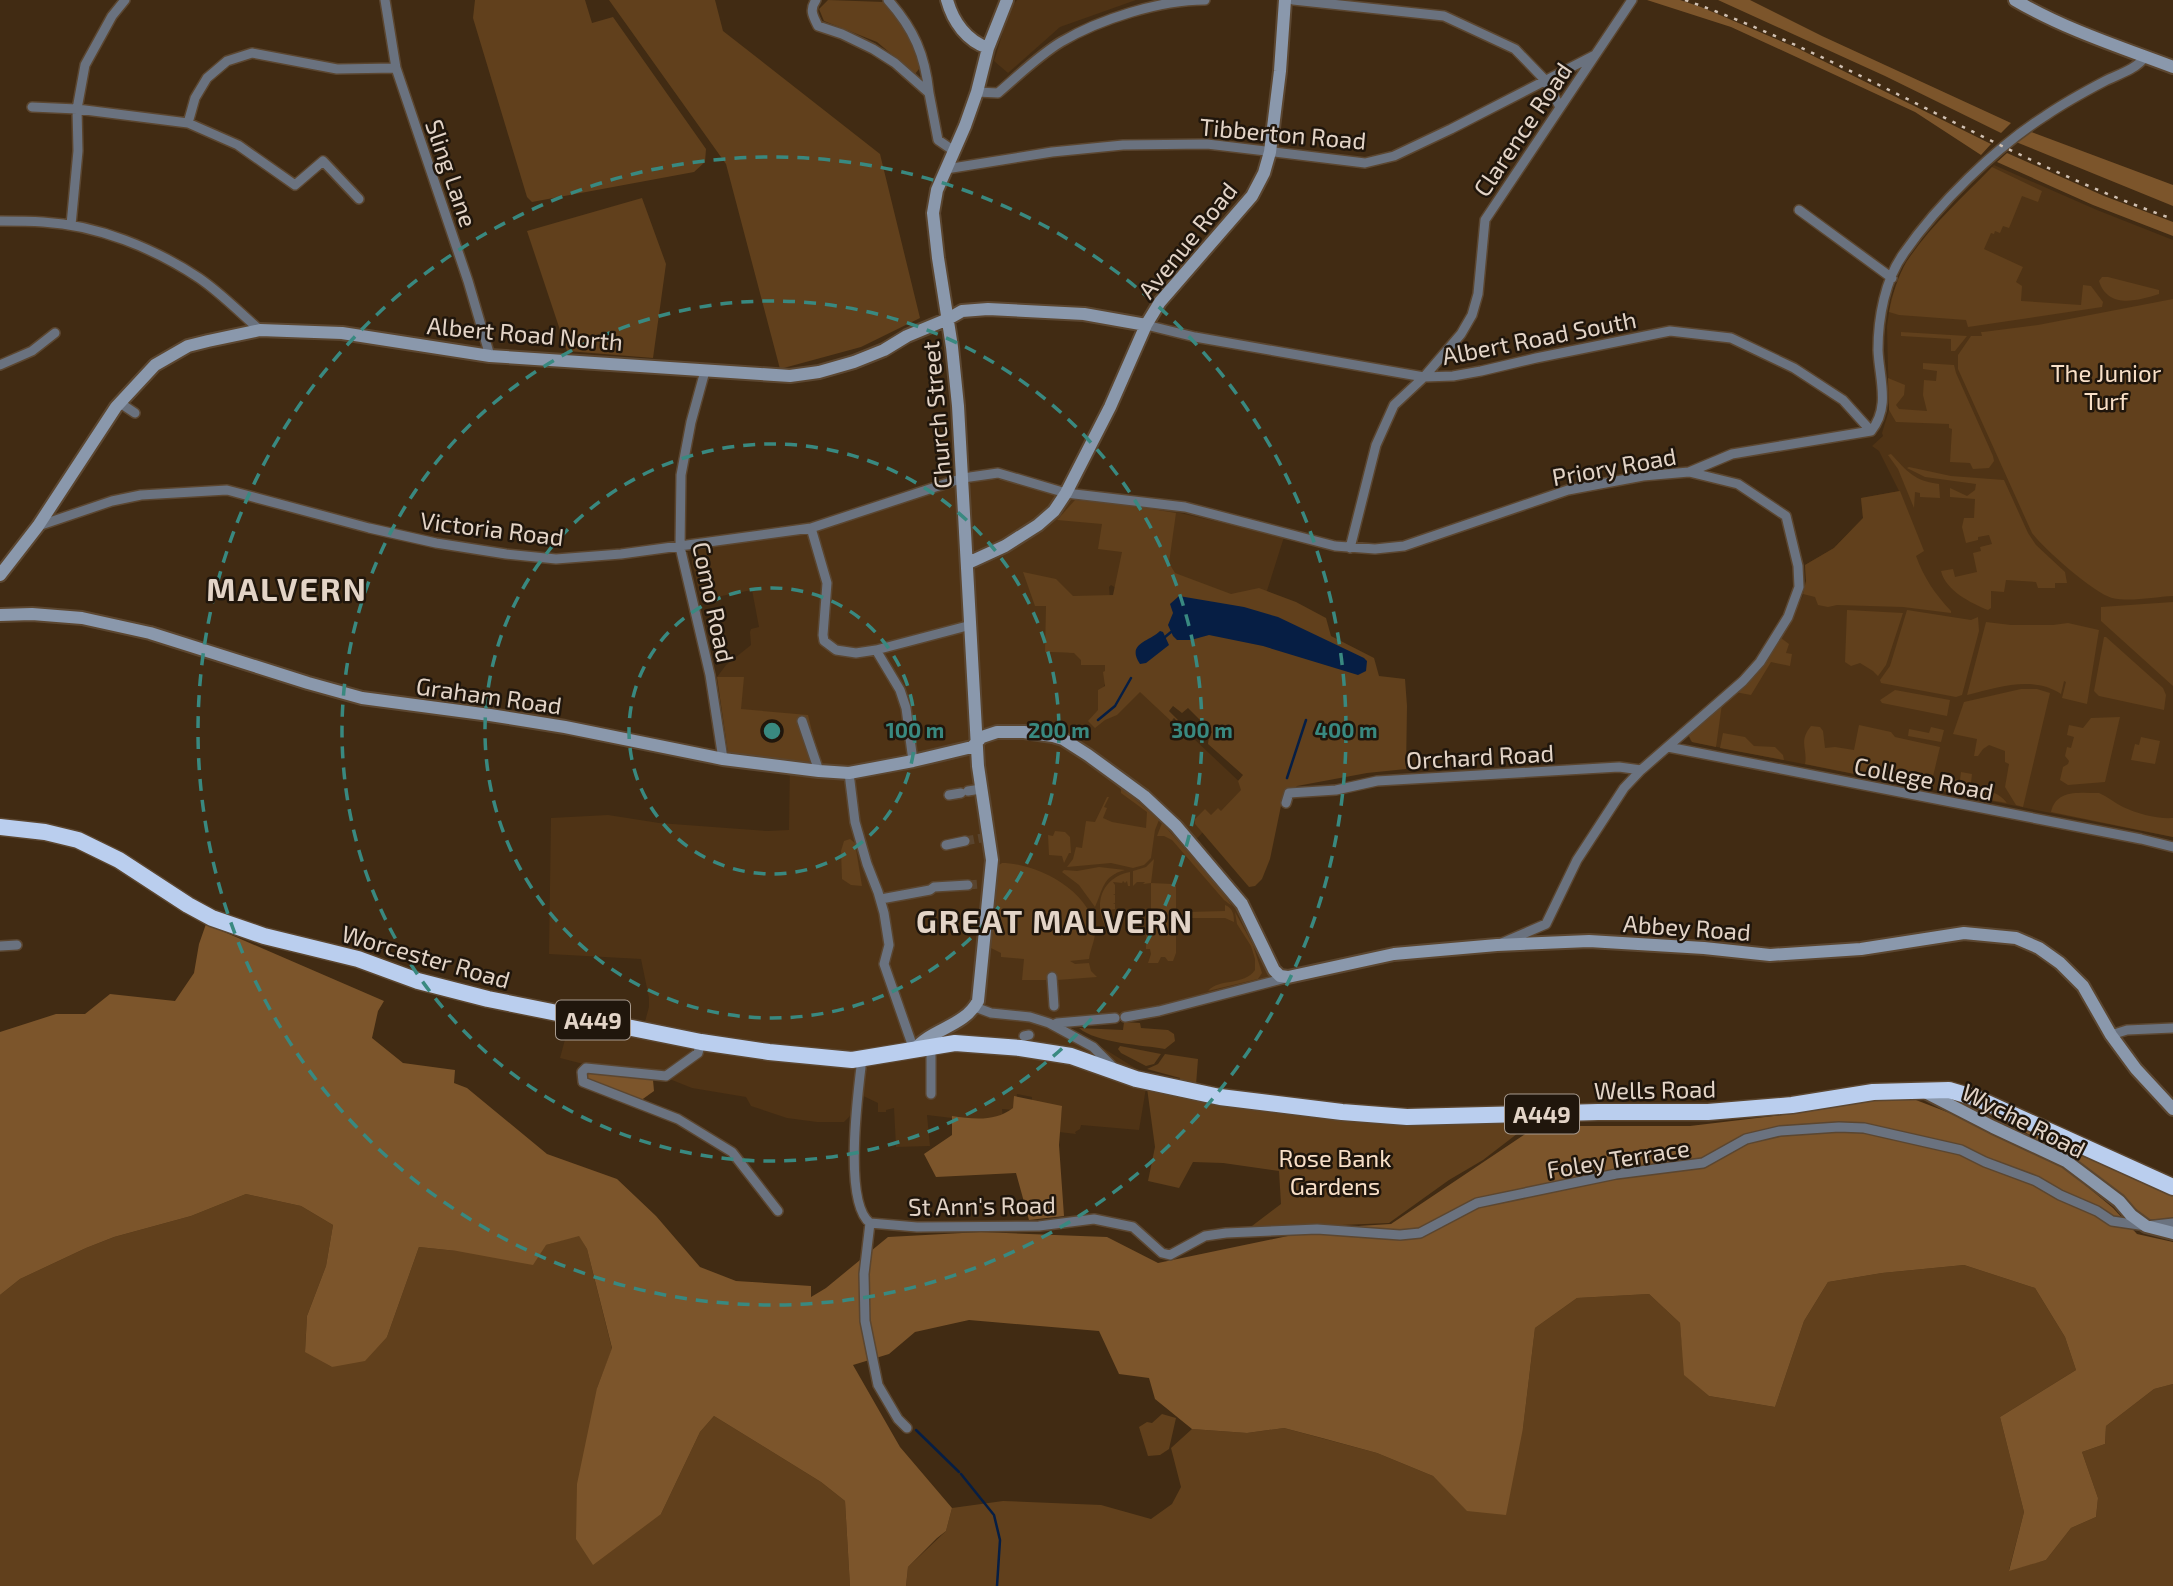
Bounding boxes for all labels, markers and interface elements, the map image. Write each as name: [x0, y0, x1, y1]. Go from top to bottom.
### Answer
street label: Clarence Road: [1467, 57, 1577, 201]
street label: Tibberton Road: [1198, 111, 1368, 155]
street label: Sling Lane: [420, 116, 484, 230]
street label: Avenue Road: [1131, 176, 1243, 304]
street label: Albert Road South: [1439, 304, 1639, 370]
street label: Albert Road North: [426, 310, 624, 356]
street label: Church Street: [915, 340, 957, 490]
park label: The Junior Turf: [2051, 358, 2162, 415]
street label: Priory Road: [1550, 441, 1678, 491]
street label: Victoria Road: [419, 505, 565, 551]
street label: Como Road: [687, 539, 741, 665]
district label: MALVERN: [206, 569, 368, 607]
street label: Graham Road: [414, 670, 564, 720]
text: 100 m: [886, 717, 944, 742]
text: 200 m: [1028, 717, 1090, 742]
text: 300 m: [1171, 717, 1233, 742]
text: 400 m: [1315, 717, 1377, 742]
centre of rings: [760, 719, 784, 743]
street label: Orchard Road: [1405, 738, 1555, 774]
street label: College Road: [1852, 750, 1996, 806]
district label: GREAT MALVERN: [916, 901, 1194, 939]
street label: Abbey Road: [1622, 908, 1752, 946]
street label: Worcester Road: [339, 918, 513, 994]
road number: A449: [556, 1001, 630, 1040]
street label: Wells Road: [1594, 1073, 1716, 1105]
street label: Wyche Road: [1957, 1077, 2091, 1163]
road number: A449: [1505, 1094, 1579, 1134]
street label: Foley Terrace: [1545, 1132, 1691, 1184]
park label: Rose Bank Gardens: [1279, 1143, 1392, 1200]
street label: St Ann's Road: [908, 1189, 1056, 1221]

